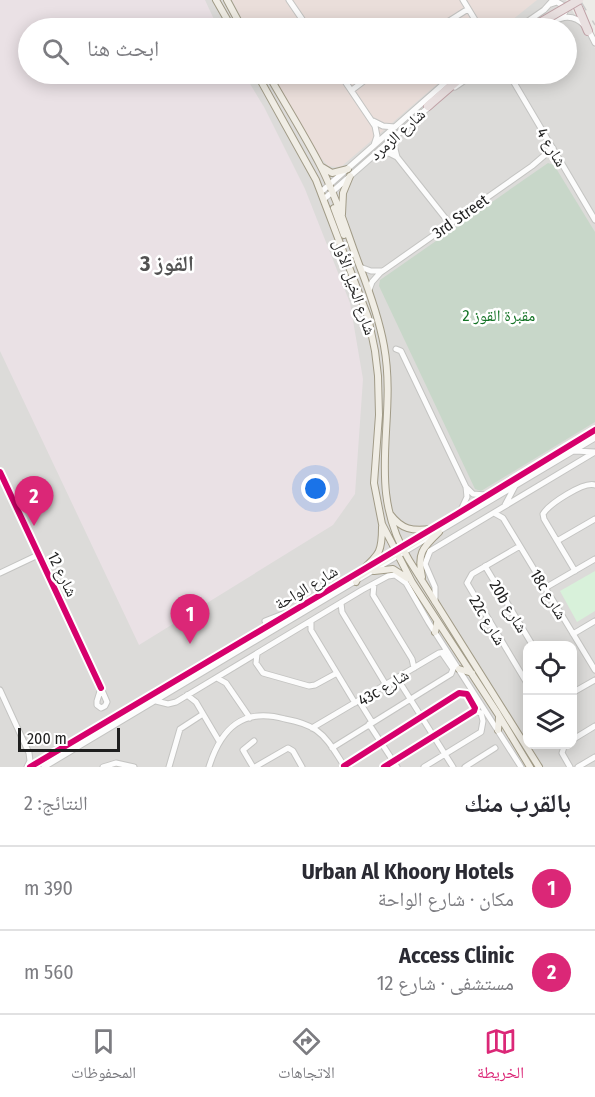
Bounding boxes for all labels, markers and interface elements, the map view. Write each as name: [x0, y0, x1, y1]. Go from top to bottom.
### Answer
search box: [18, 18, 577, 84]
icon: search: [39, 35, 72, 68]
text: ابحث هنا: [87, 35, 159, 62]
street label: شارع الزمرد: [366, 104, 430, 165]
street label: شارع 4: [532, 124, 571, 171]
street label: 3rd Street: [429, 190, 493, 243]
street label: شارع الخيل الأول: [328, 237, 380, 338]
district label: القوز 3: [139, 250, 194, 277]
park label: مقبرة القوز 2: [463, 306, 535, 325]
your location: [301, 474, 330, 503]
pin: 2: [15, 476, 54, 526]
street label: شارع 12: [43, 549, 81, 600]
street label: شارع الواحة: [271, 561, 342, 614]
street label: 18c شارع: [525, 566, 571, 623]
street label: 20b شارع: [485, 576, 532, 637]
street label: 22c شارع: [464, 592, 510, 649]
pin: 1: [170, 594, 210, 644]
map controls: [523, 641, 577, 749]
button: locate: [523, 641, 577, 695]
street label: 43c شارع: [354, 665, 413, 711]
button: layers: [523, 695, 577, 749]
scale bar: [18, 725, 120, 752]
text: 200 m: [27, 729, 67, 748]
text: بالقرب منك: [464, 788, 571, 819]
text: النتائج: 2: [24, 791, 88, 815]
text: Urban Al Khoory Hotels: [302, 858, 514, 885]
text: 390 m: [24, 876, 73, 900]
text: 1: [547, 876, 556, 900]
text: مكان · شارع الواحة: [378, 887, 514, 911]
text: Access Clinic: [399, 942, 514, 969]
text: 560 m: [24, 960, 74, 984]
text: 2: [547, 960, 556, 984]
text: مستشفى · شارع 12: [377, 971, 514, 995]
tab: المحفوظات: [71, 1025, 136, 1088]
tab: الاتجاهات: [278, 1025, 335, 1088]
tab: الخريطة: [477, 1025, 524, 1088]

